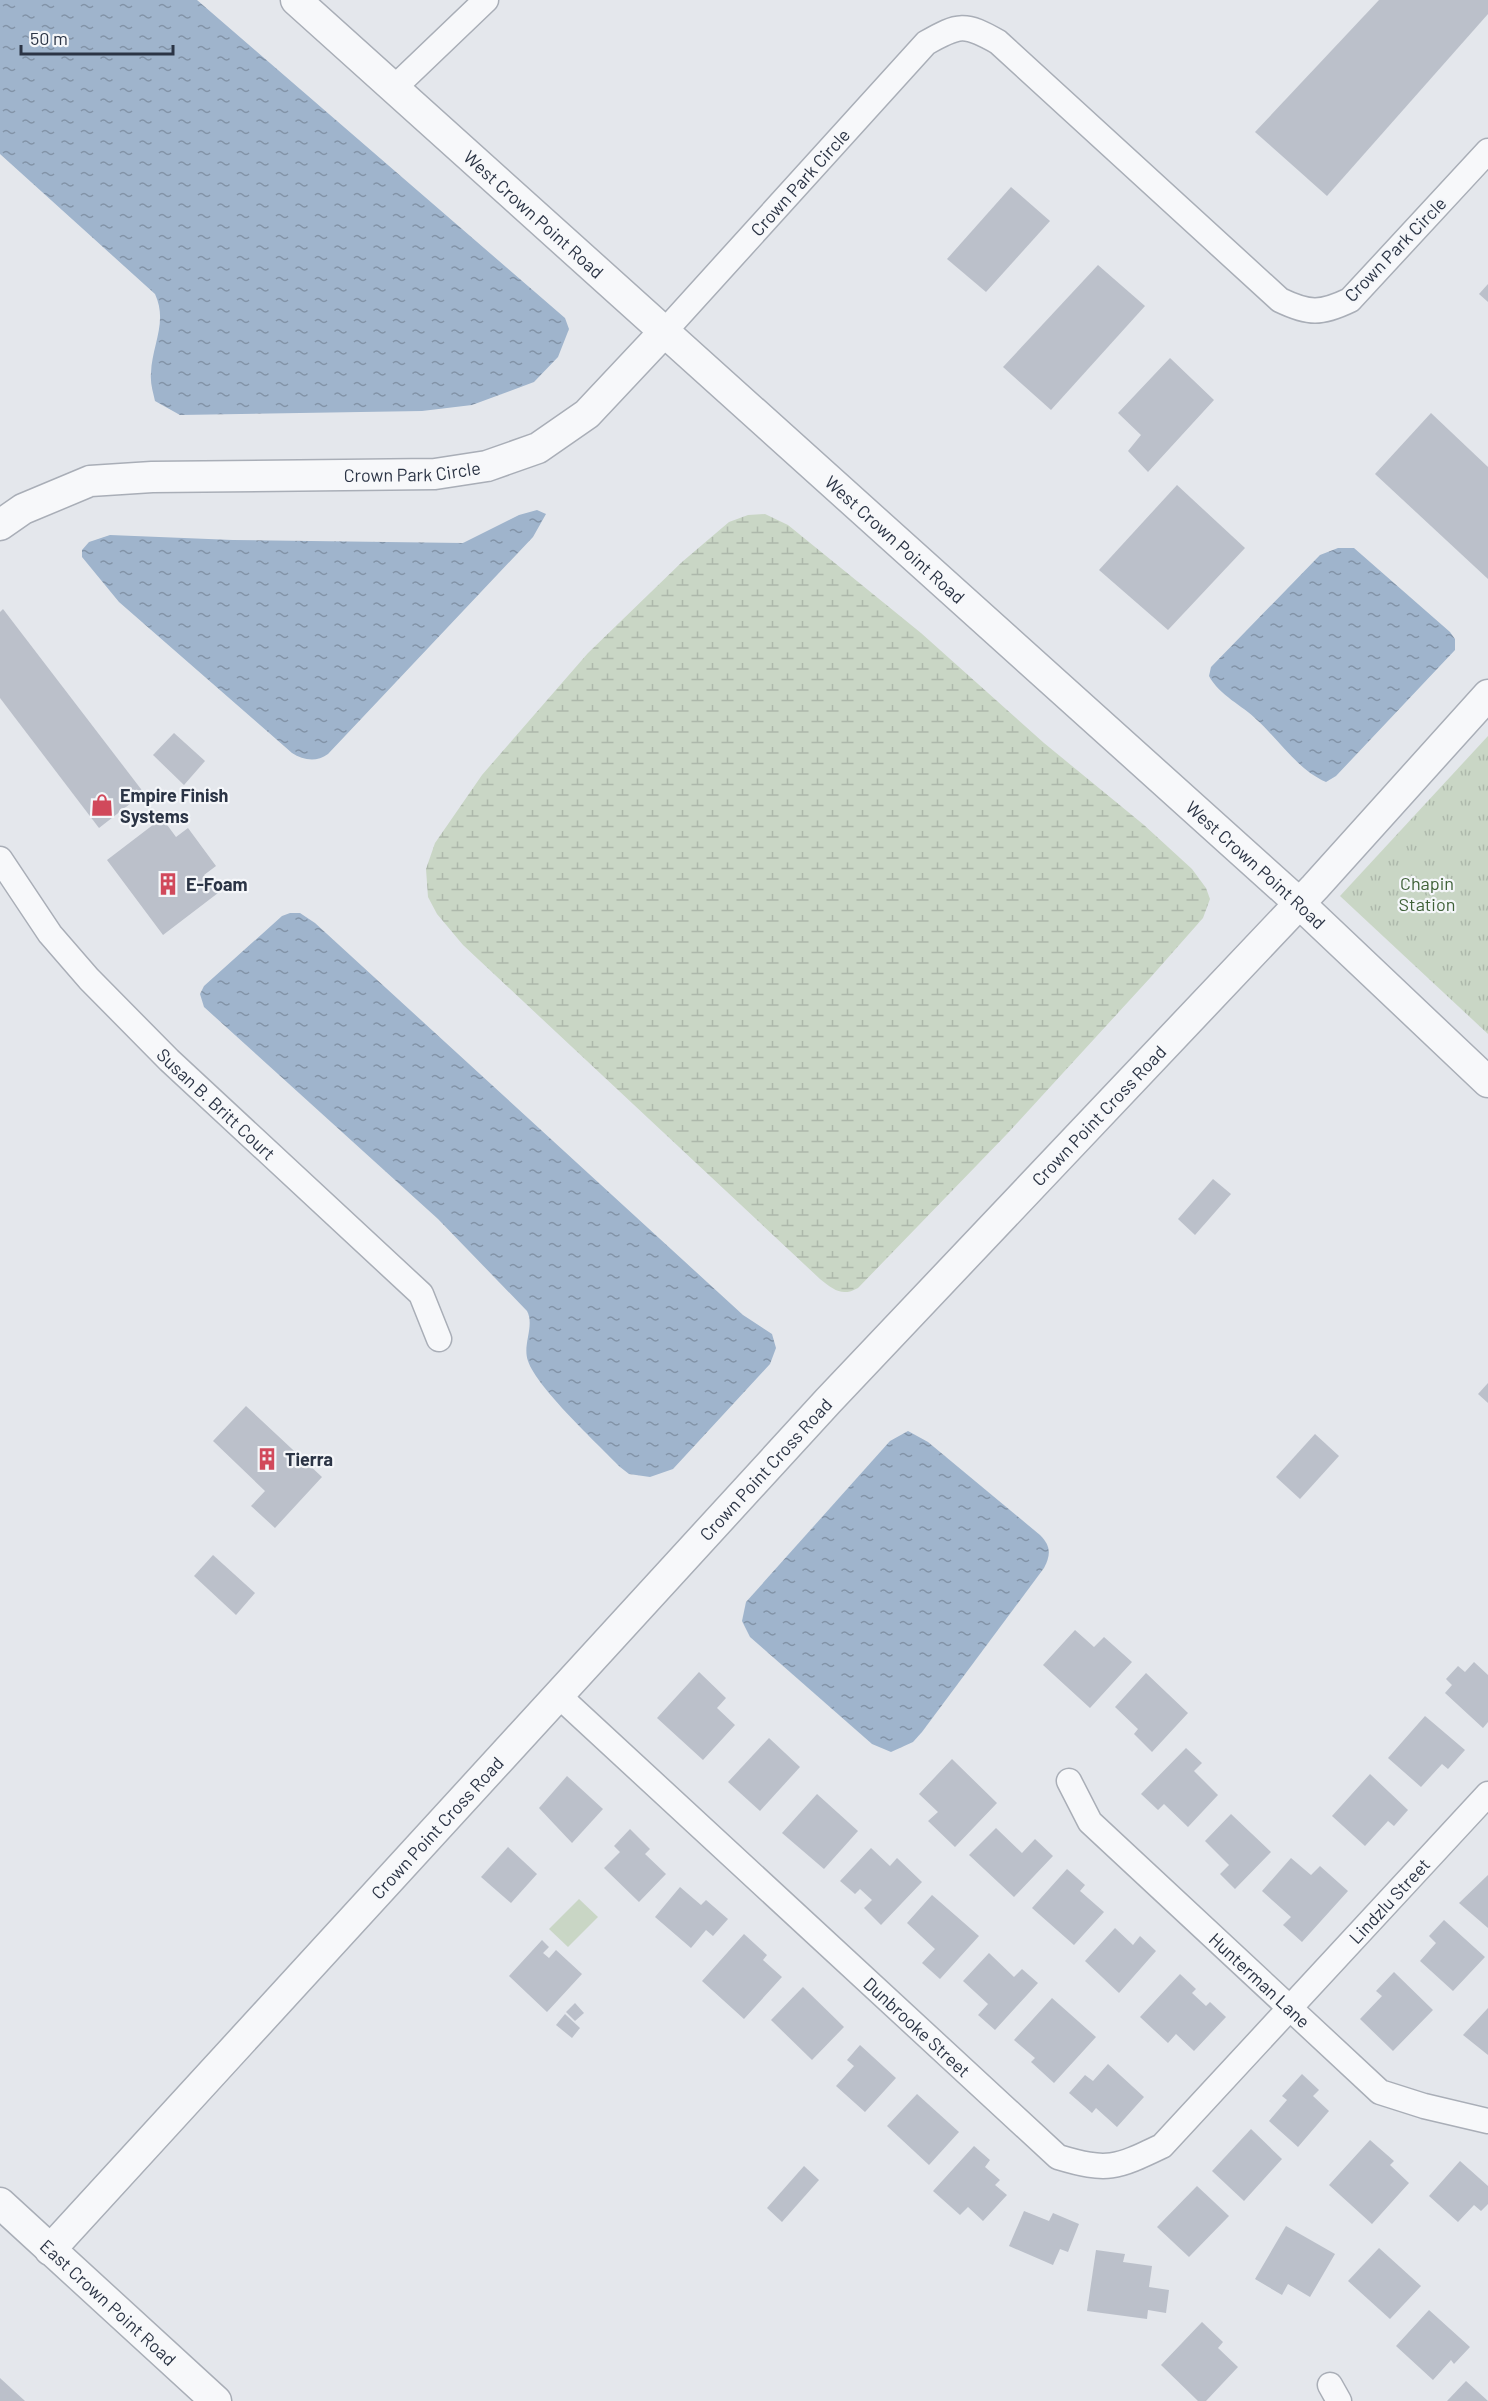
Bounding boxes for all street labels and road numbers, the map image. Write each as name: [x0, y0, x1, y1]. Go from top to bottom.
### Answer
street label: Crown Park Circle: [746, 124, 854, 240]
street label: West Crown Point Road: [459, 145, 608, 283]
street label: Crown Park Circle: [1339, 192, 1451, 306]
street label: Crown Park Circle: [343, 456, 482, 486]
street label: West Crown Point Road: [820, 471, 970, 608]
street label: West Crown Point Road: [1182, 796, 1330, 934]
street label: Crown Point Cross Road: [1027, 1041, 1170, 1190]
street label: Susan B. Britt Court: [152, 1043, 280, 1164]
street label: Crown Point Cross Road: [695, 1393, 836, 1545]
street label: Crown Point Cross Road: [366, 1752, 508, 1903]
street label: Lindzlu Street: [1344, 1853, 1434, 1948]
street label: Hunterman Lane: [1205, 1928, 1315, 2032]
street label: Dunbrooke Street: [859, 1972, 975, 2082]
street label: East Crown Point Road: [36, 2235, 181, 2370]

